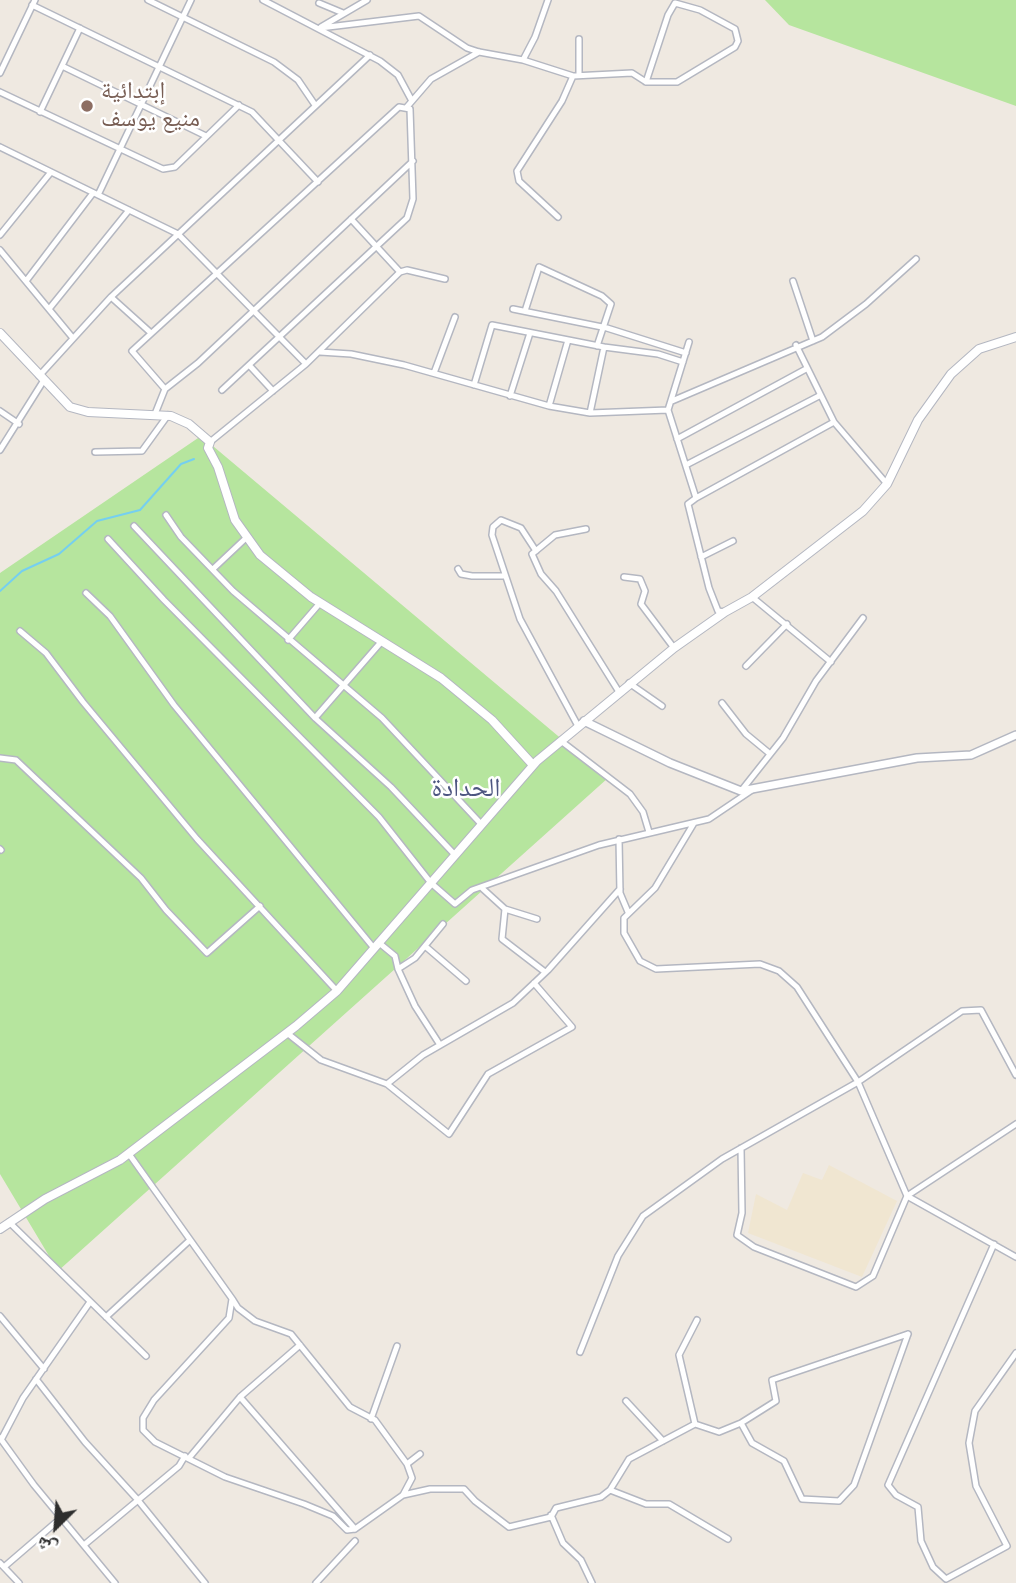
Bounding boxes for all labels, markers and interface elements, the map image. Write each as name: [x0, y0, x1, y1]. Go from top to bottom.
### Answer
place label: إبتدائية منيع يوسف: [101, 78, 200, 134]
marker: إبتدائية منيع يوسف: [79, 98, 95, 114]
district label: الحدادة: [432, 773, 500, 805]
north arrow: [21, 1492, 91, 1562]
text: ش: [33, 1532, 61, 1561]

